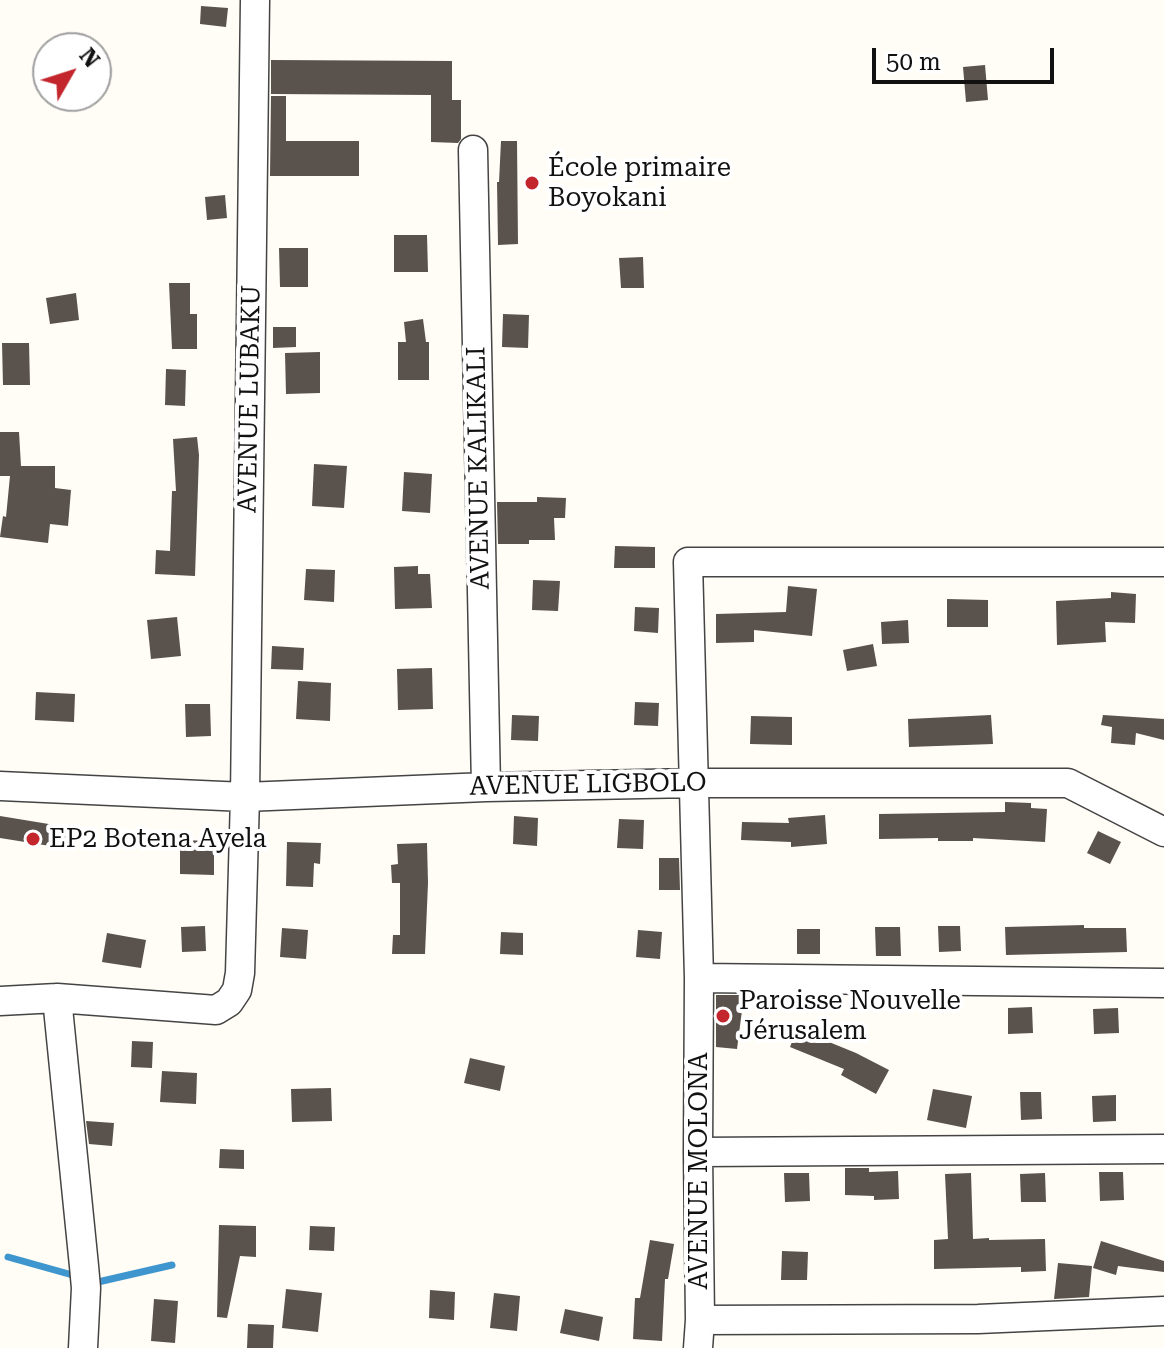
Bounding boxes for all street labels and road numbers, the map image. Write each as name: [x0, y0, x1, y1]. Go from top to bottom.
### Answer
street label: AVENUE LUBAKU: [232, 285, 268, 513]
street label: AVENUE KALIKALI: [461, 346, 497, 590]
street label: AVENUE LIGBOLO: [469, 767, 707, 803]
street label: AVENUE MOLONA: [683, 1052, 715, 1290]

